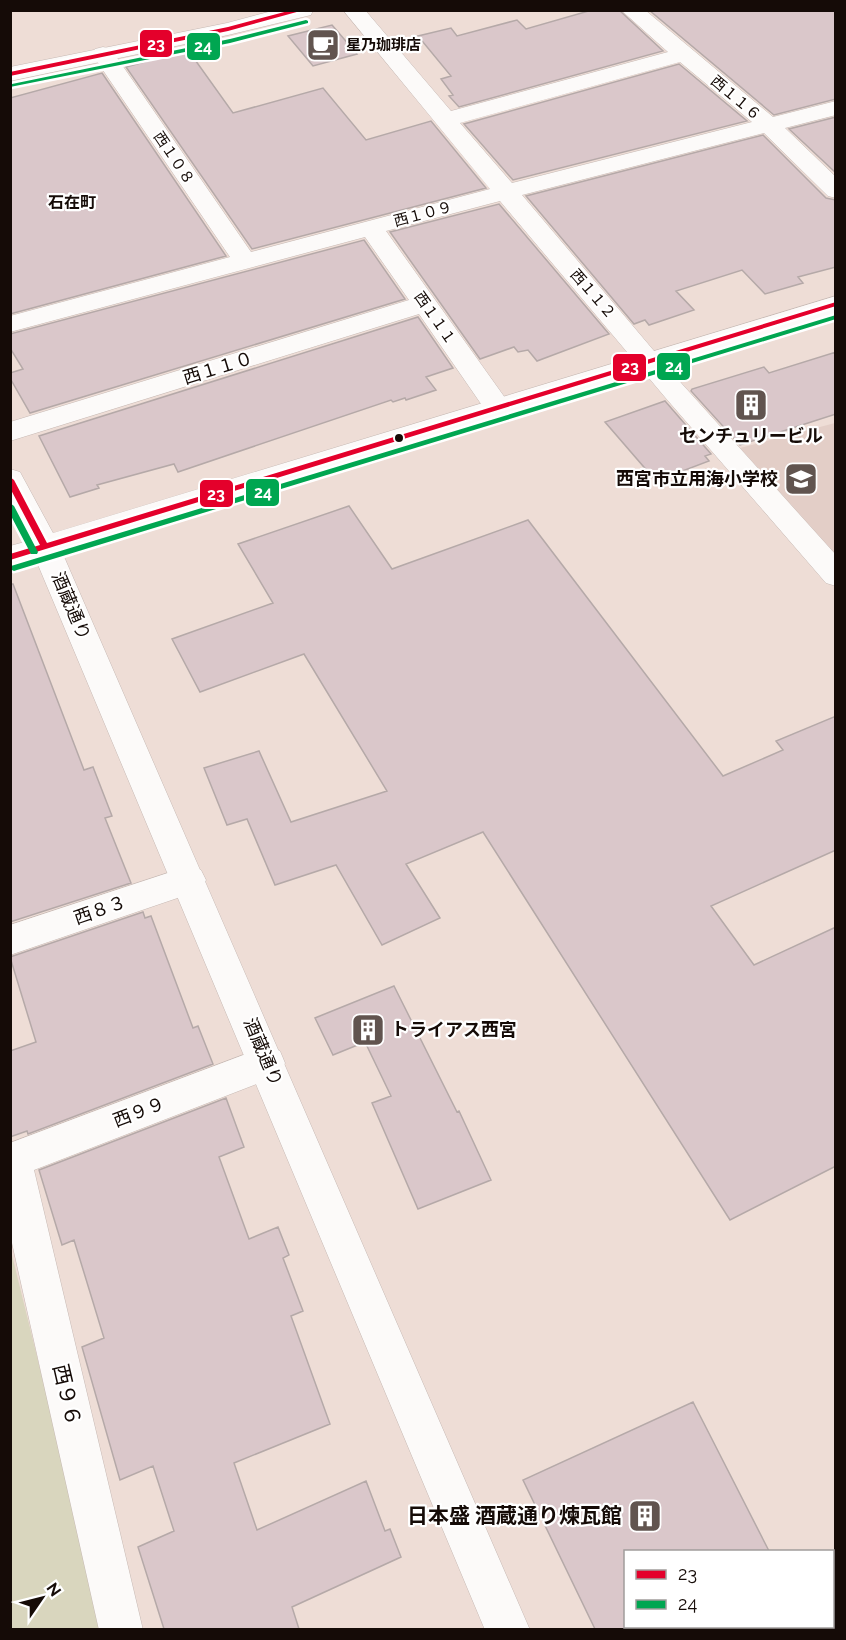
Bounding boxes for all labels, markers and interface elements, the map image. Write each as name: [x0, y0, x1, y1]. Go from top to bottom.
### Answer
cafe icon: 星乃珈琲店: [305, 27, 341, 63]
line badge: 23: [139, 29, 173, 58]
line badge: 24: [186, 32, 221, 61]
text: 23: [147, 35, 165, 54]
place label: 星乃珈琲店: [346, 36, 421, 54]
text: 24: [194, 37, 212, 56]
street label: 西１１６: [707, 72, 765, 124]
street label: 西１０８: [150, 128, 198, 188]
district label: 石在町: [48, 193, 96, 212]
street label: 西１０９: [392, 198, 454, 230]
street label: 西１１２: [567, 265, 619, 323]
street label: 西１１１: [410, 288, 460, 348]
street label: 西１１０: [180, 347, 255, 388]
line badge: 24: [656, 352, 691, 381]
line badge: 23: [612, 353, 647, 382]
text: 24: [665, 357, 683, 376]
text: 23: [621, 358, 639, 377]
building icon: センチュリービル: [733, 387, 769, 423]
place label: センチュリービル: [679, 425, 823, 446]
unlabelled marker: [393, 432, 405, 444]
school or university icon: 西宮市立用海小学校: [783, 461, 819, 497]
place label: 西宮市立用海小学校: [616, 468, 778, 489]
line badge: 24: [245, 478, 280, 507]
line badge: 23: [199, 479, 234, 508]
text: 24: [254, 483, 272, 502]
text: 23: [207, 485, 225, 504]
street label: 酒蔵通り: [48, 569, 95, 643]
street label: 西８３: [71, 891, 129, 928]
building icon: トライアス西宮: [350, 1012, 386, 1048]
street label: 酒蔵通り: [240, 1015, 287, 1089]
place label: トライアス西宮: [391, 1019, 517, 1040]
street label: 西９９: [110, 1092, 168, 1131]
street label: 西９６: [48, 1361, 87, 1428]
building icon: 日本盛 酒蔵通り煉瓦館: [627, 1498, 663, 1534]
place label: 日本盛 酒蔵通り煉瓦館: [407, 1503, 622, 1528]
legend: [624, 1550, 834, 1628]
text: 23: [678, 1563, 697, 1584]
north arrow: [12, 1568, 72, 1628]
text: N: [43, 1579, 65, 1600]
text: 24: [678, 1593, 697, 1614]

